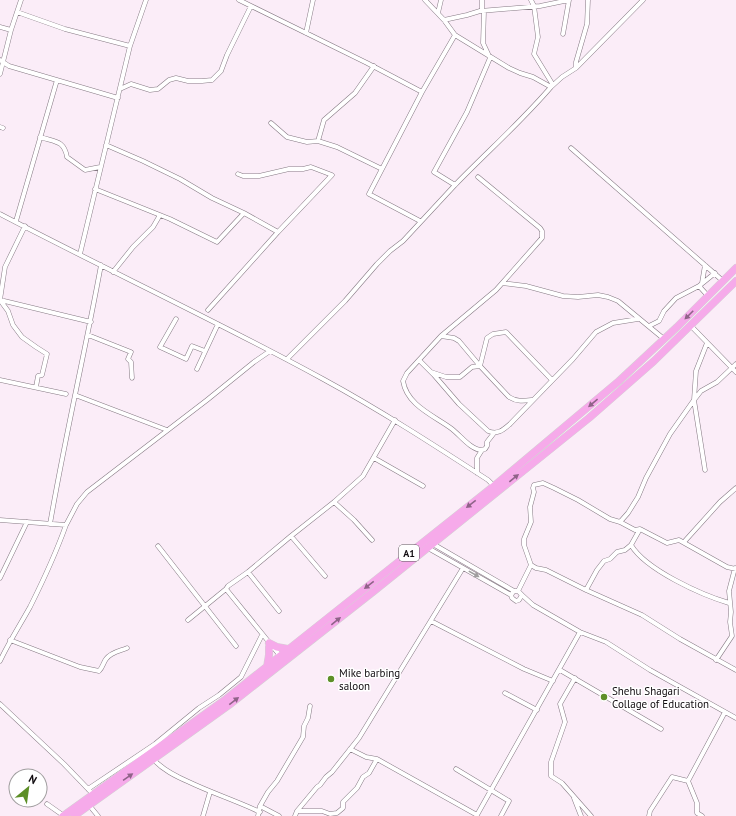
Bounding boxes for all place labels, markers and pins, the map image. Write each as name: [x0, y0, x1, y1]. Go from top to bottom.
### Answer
place label: Mike barbing saloon: [339, 666, 400, 693]
marker: Mike barbing saloon: [326, 674, 336, 684]
place label: Shehu Shagari Collage of Education: [612, 684, 709, 711]
marker: Shehu Shagari Collage of Education: [599, 692, 609, 702]

